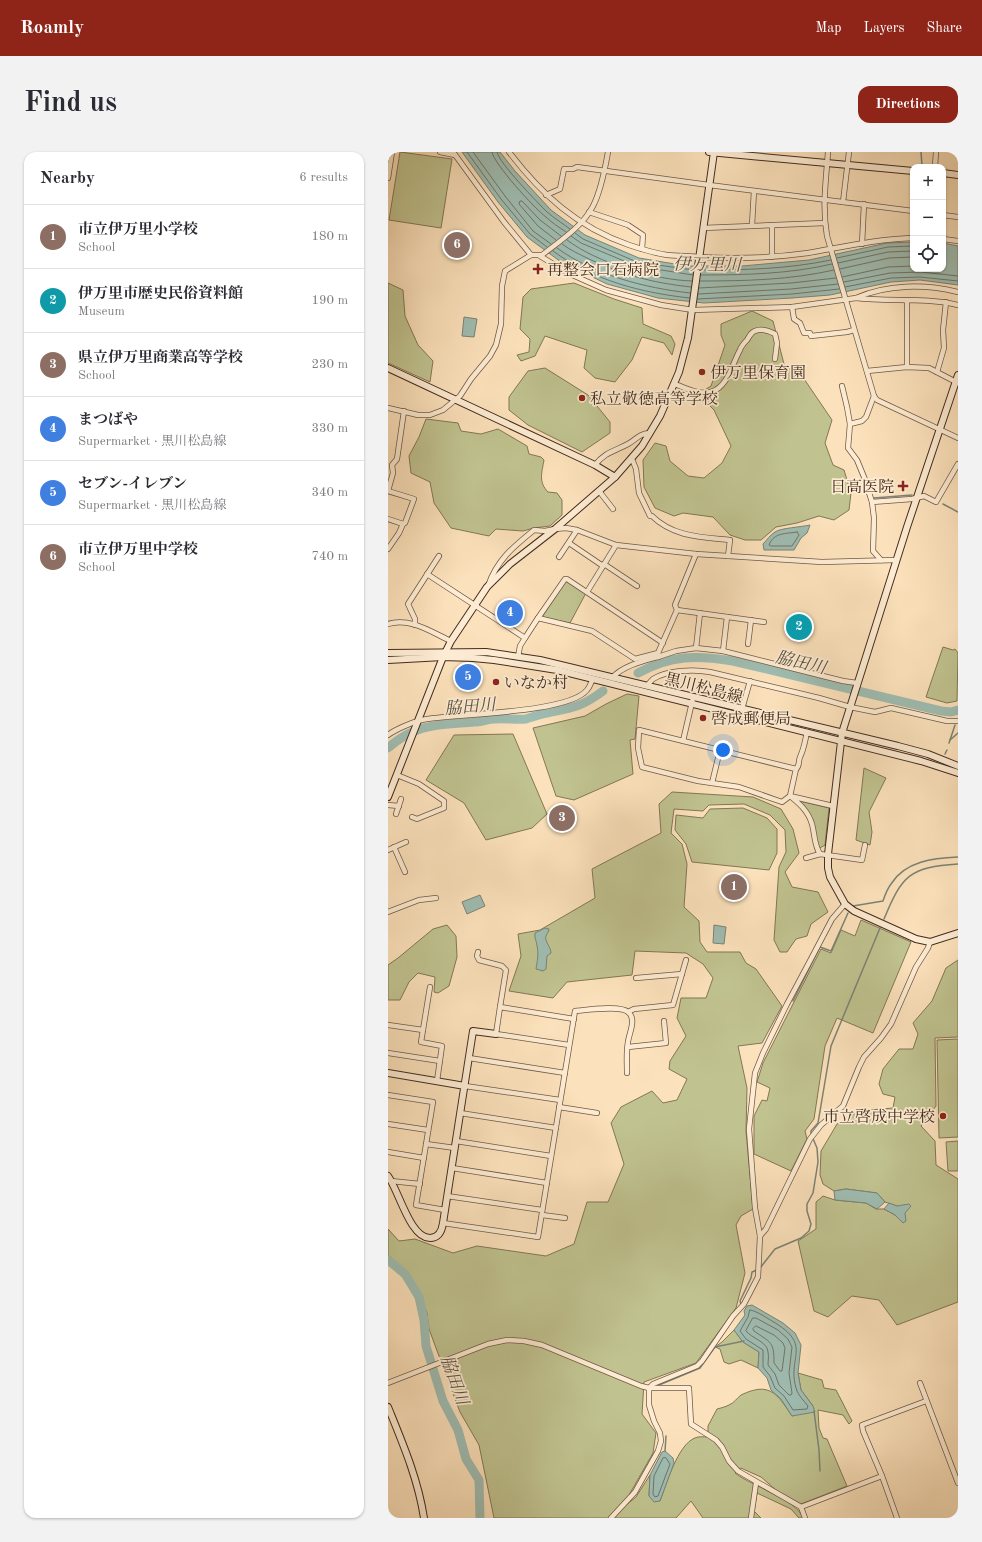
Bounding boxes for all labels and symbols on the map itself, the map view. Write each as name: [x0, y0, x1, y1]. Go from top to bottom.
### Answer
pin: 6: [444, 230, 470, 260]
water label: 伊万里川: [673, 254, 743, 275]
place label: 再整会口石病院: [547, 261, 659, 279]
marker: 再整会口石病院: [532, 263, 544, 275]
place label: 伊万里保育園: [710, 364, 806, 382]
marker: 伊万里保育園: [697, 367, 707, 377]
place label: 私立敬徳高等学校: [590, 390, 718, 408]
marker: 私立敬徳高等学校: [577, 393, 587, 403]
place label: 日高医院: [830, 478, 894, 496]
marker: 日高医院: [897, 480, 909, 492]
pin: 4: [497, 598, 523, 628]
pin: 2: [786, 612, 812, 642]
water label: 脇田川: [774, 647, 830, 678]
pin: 5: [455, 662, 481, 692]
street label: 黒川松島線: [663, 670, 745, 706]
place label: いなか村: [504, 674, 568, 692]
marker: いなか村: [491, 677, 501, 687]
water label: 脇田川: [444, 695, 498, 718]
place label: 啓成郵便局: [711, 710, 791, 728]
marker: 啓成郵便局: [698, 713, 708, 723]
your location: [713, 740, 733, 760]
pin: 3: [549, 803, 575, 833]
pin: 1: [721, 872, 747, 902]
place label: 市立啓成中学校: [823, 1108, 935, 1126]
marker: 市立啓成中学校: [938, 1111, 948, 1121]
water label: 脇田川: [437, 1353, 473, 1409]

